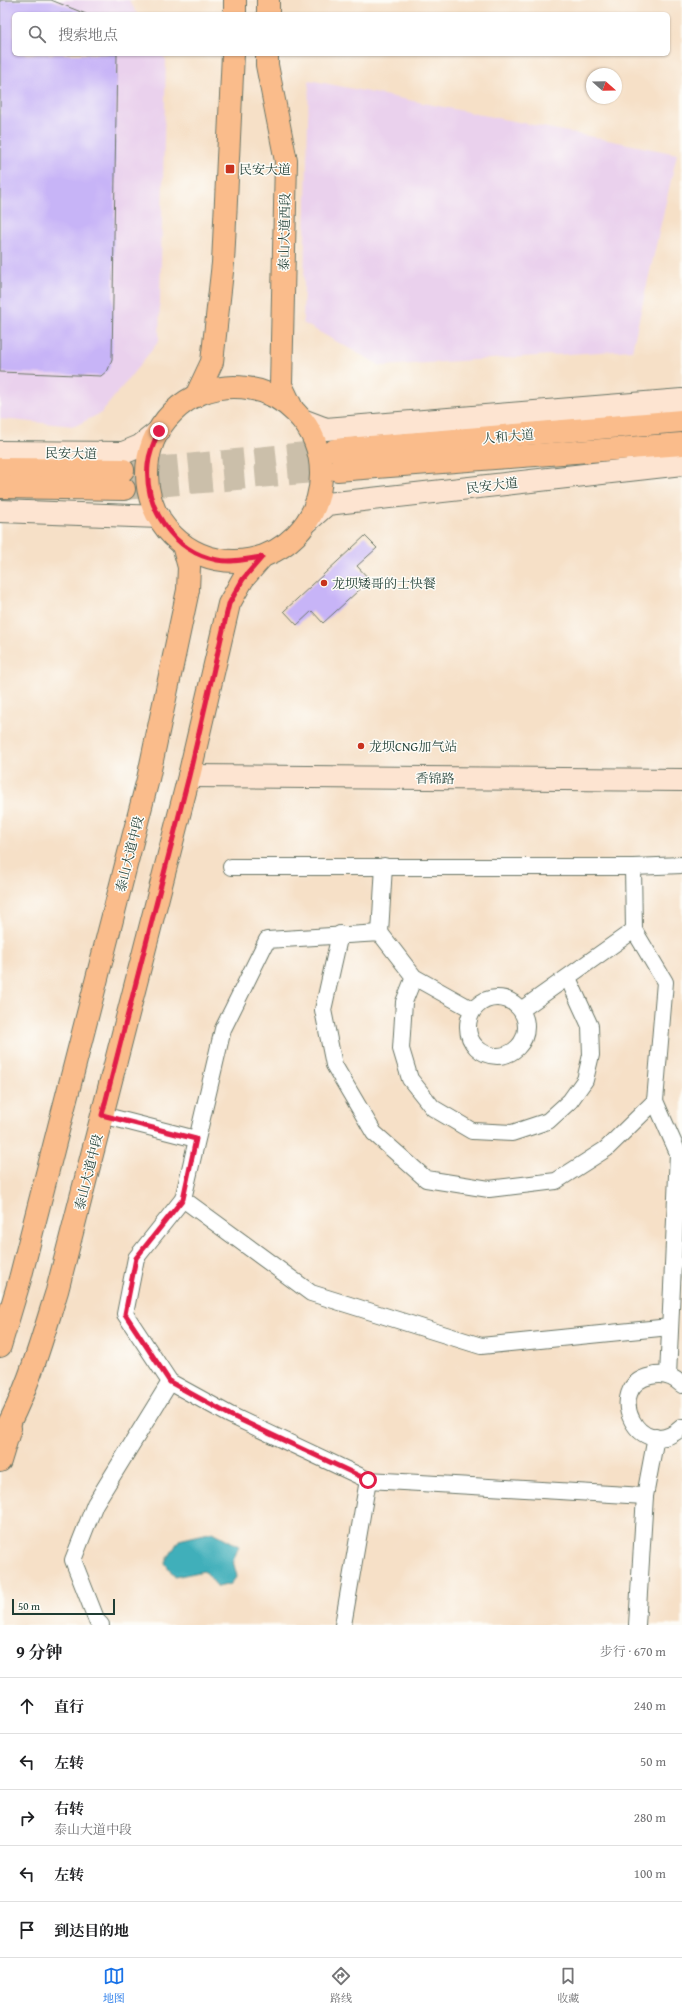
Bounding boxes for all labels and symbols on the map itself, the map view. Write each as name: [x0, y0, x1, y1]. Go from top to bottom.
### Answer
north arrow: [586, 68, 622, 104]
place label: 民安大道: [239, 160, 291, 179]
marker: 民安大道: [224, 163, 236, 175]
street label: 泰山大道西段: [274, 193, 295, 271]
route end: [150, 422, 168, 440]
street label: 人和大道: [481, 425, 535, 448]
street label: 民安大道: [45, 444, 97, 463]
street label: 民安大道: [465, 473, 519, 498]
place label: 龙坝矮哥的士快餐: [332, 574, 436, 593]
marker: 龙坝矮哥的士快餐: [319, 578, 329, 588]
place label: 龙坝CNG加气站: [369, 737, 457, 756]
marker: 龙坝CNG加气站: [356, 741, 366, 751]
street label: 香锦路: [415, 769, 455, 788]
street label: 泰山大道中段: [111, 814, 148, 894]
street label: 泰山大道中段: [70, 1132, 107, 1212]
route start: [359, 1471, 377, 1489]
scale bar: [12, 1597, 115, 1616]

